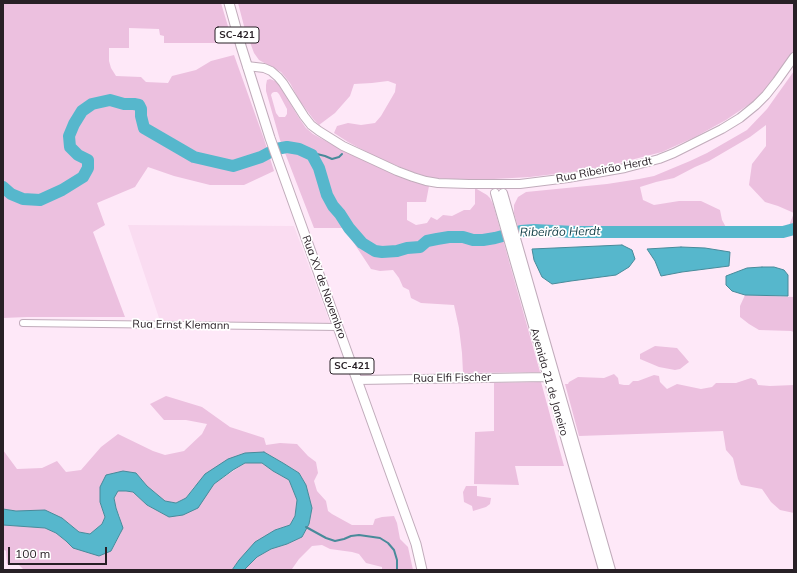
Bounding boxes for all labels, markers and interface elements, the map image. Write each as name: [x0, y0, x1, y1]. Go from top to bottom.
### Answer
road number: SC-421: [215, 27, 259, 43]
street label: Rua Ribeirão Herdt: [555, 154, 653, 186]
water label: Ribeirão Herdt: [520, 224, 600, 240]
street label: Rua XV de Novembro: [299, 233, 349, 341]
street label: Rua Ernst Klemann: [132, 318, 230, 332]
street label: Avenida 21 de Janeiro: [527, 327, 571, 437]
road number: SC-421: [330, 358, 374, 374]
street label: Rua Elfi Fischer: [413, 371, 491, 385]
scale bar: [10, 539, 109, 565]
text: 100 m: [15, 546, 50, 561]

